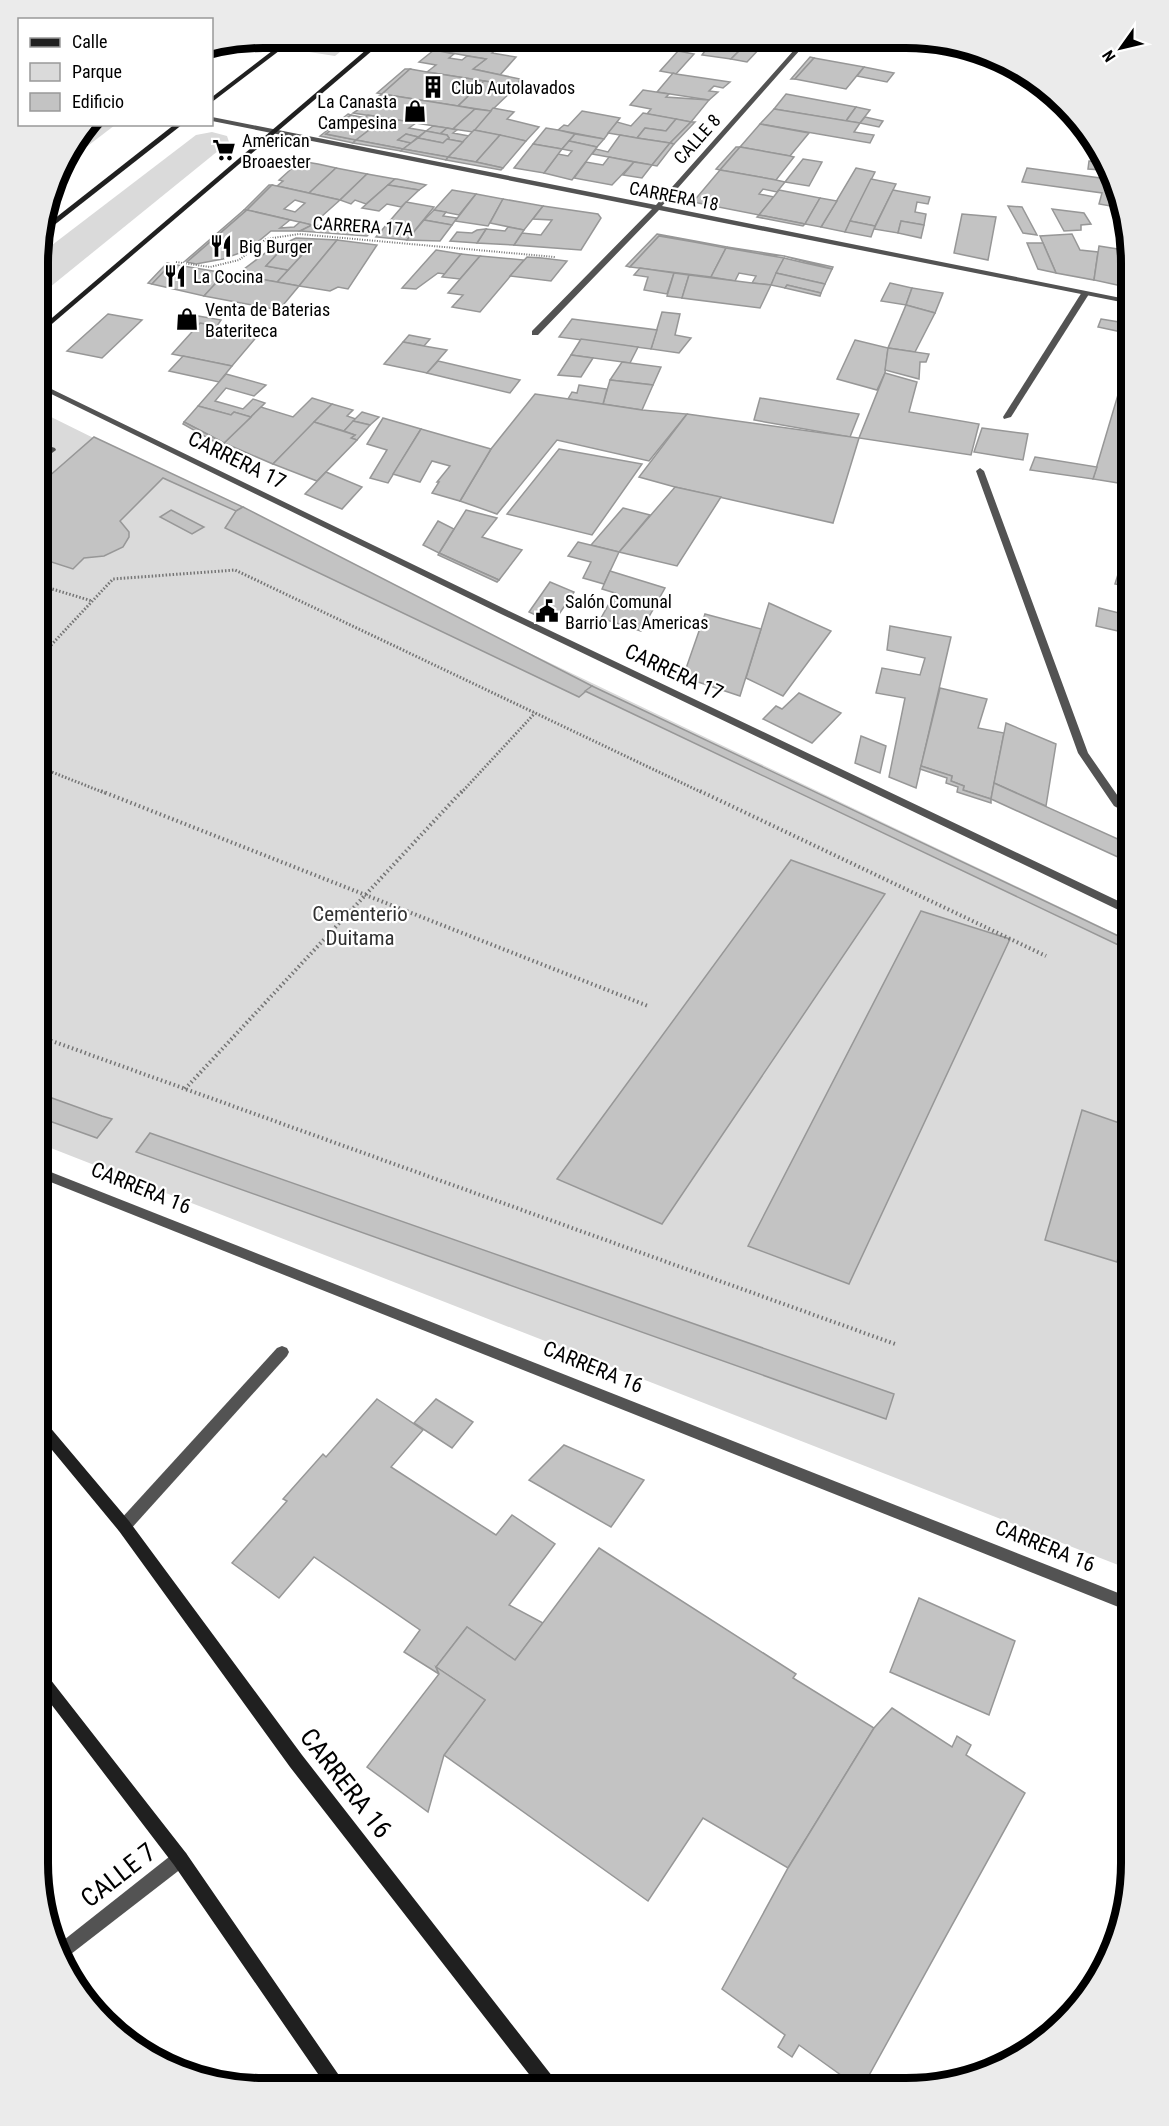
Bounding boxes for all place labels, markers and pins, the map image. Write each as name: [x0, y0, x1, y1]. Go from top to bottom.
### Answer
building icon: Club Autolavados: [420, 74, 446, 100]
place label: Club Autolavados: [451, 77, 575, 98]
place label: La Canasta Campesina: [317, 91, 397, 133]
shop icon: La Canasta Campesina: [402, 98, 428, 124]
place label: American Broaester: [242, 130, 311, 172]
supermarket icon: American Broaester: [211, 137, 237, 163]
restaurant icon: Big Burger: [208, 233, 234, 259]
place label: Big Burger: [239, 236, 313, 257]
restaurant icon: La Cocina: [162, 263, 188, 289]
place label: La Cocina: [193, 266, 263, 287]
place label: Venta de Baterias Bateriteca: [205, 299, 330, 341]
shop icon: Venta de Baterias Bateriteca: [174, 306, 200, 332]
place label: Salón Comunal Barrio Las Americas: [565, 591, 708, 633]
public building icon: Salón Comunal Barrio Las Americas: [534, 598, 560, 624]

